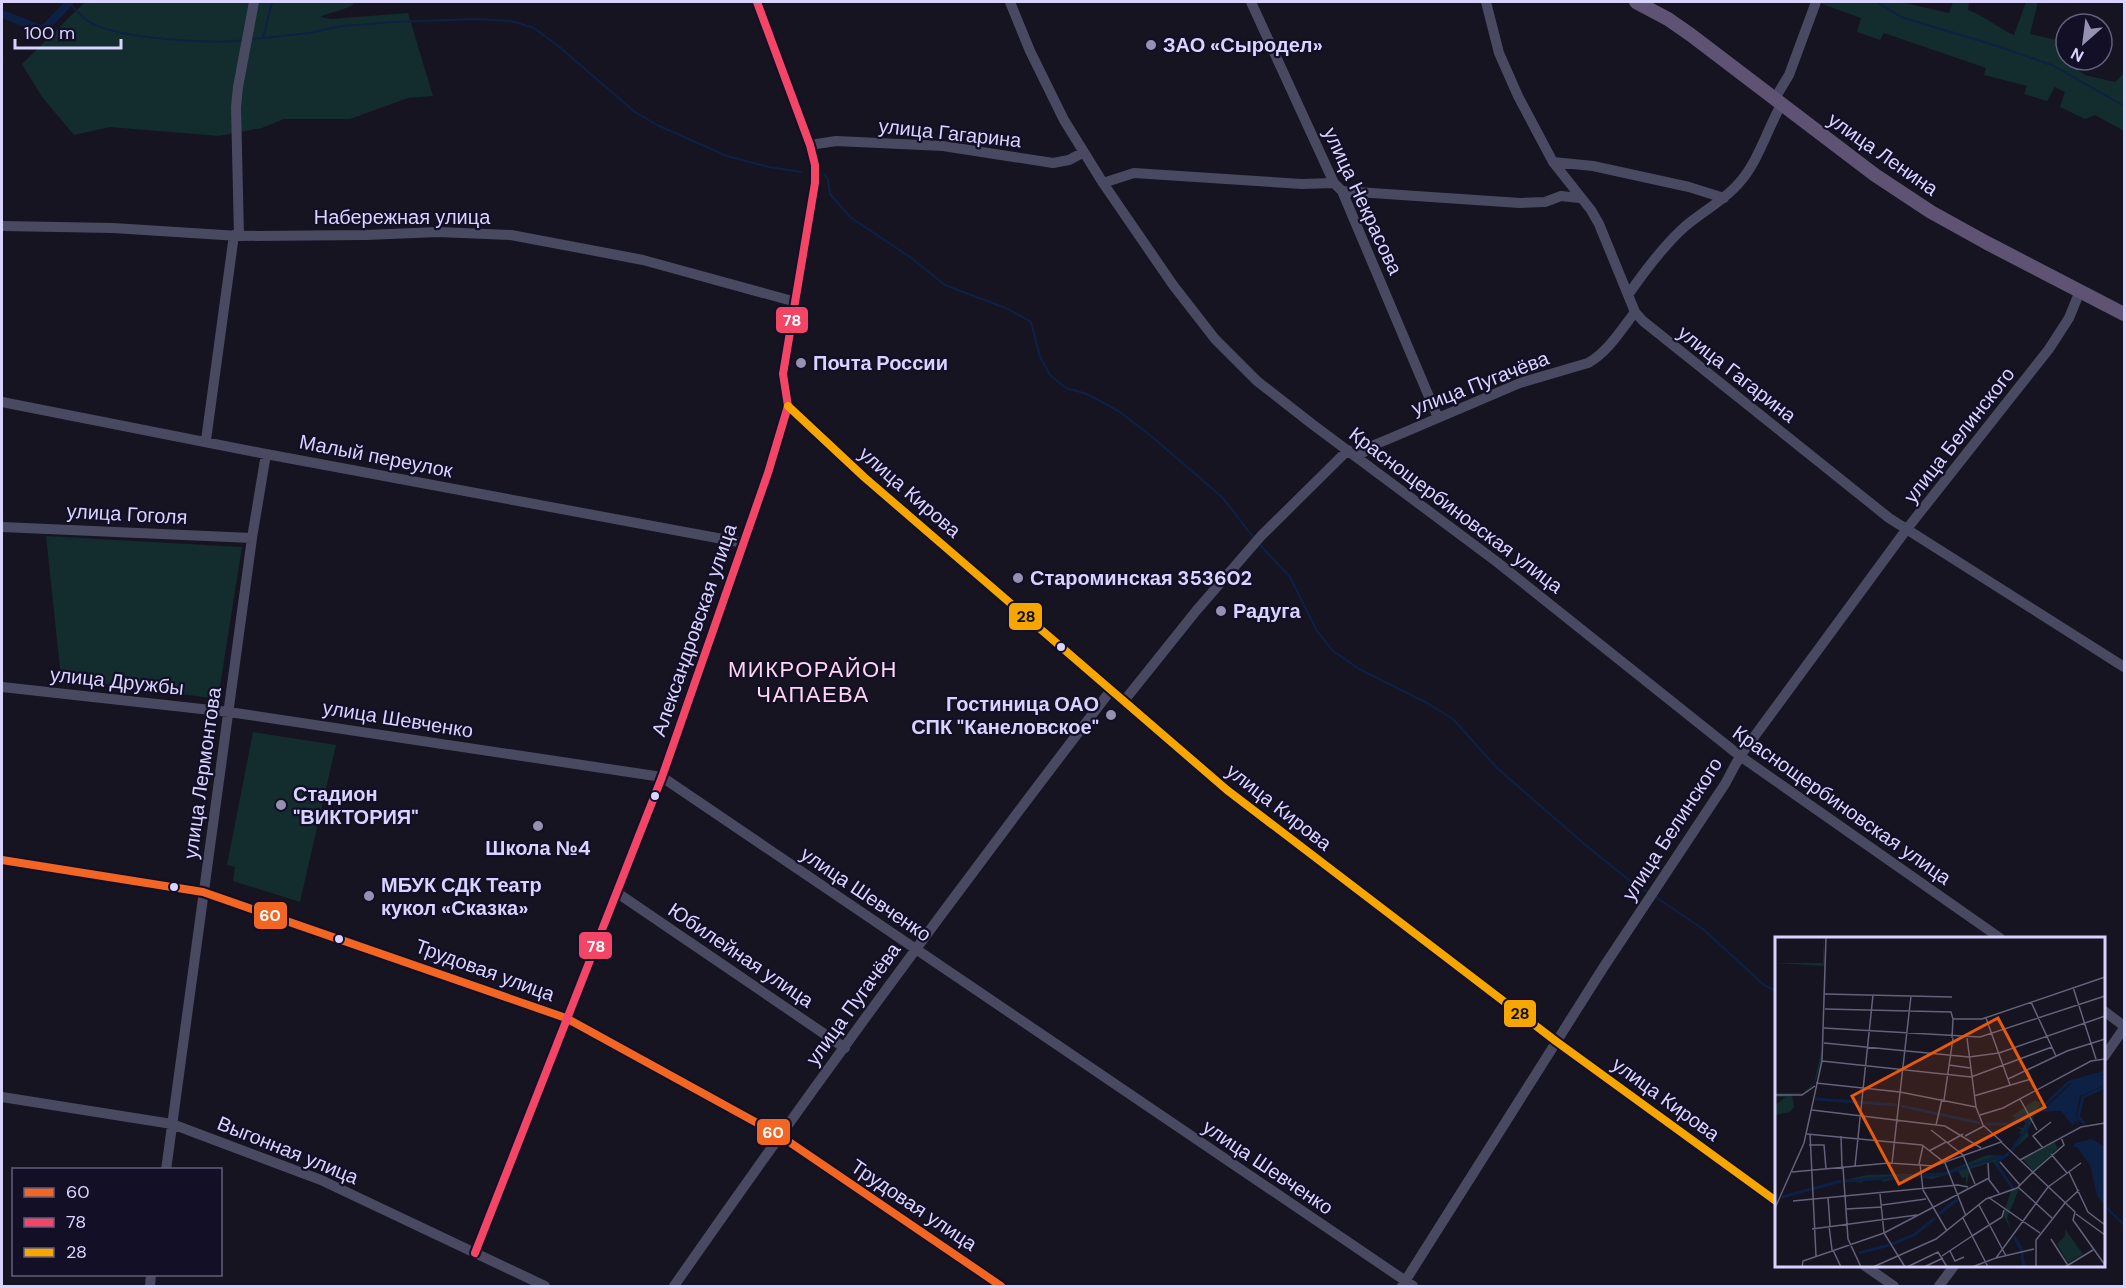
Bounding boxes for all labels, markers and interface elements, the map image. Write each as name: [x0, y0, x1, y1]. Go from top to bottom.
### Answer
scale bar: [15, 12, 122, 50]
north arrow: [2054, 12, 2114, 72]
text: 100 m: [24, 21, 75, 45]
place label: ЗАО «Сыродел»: [1163, 32, 1323, 58]
marker: ЗАО «Сыродел»: [1144, 38, 1158, 52]
text: N: [2067, 43, 2087, 67]
street label: улица Ленина: [1823, 106, 1944, 202]
street label: улица Гагарина: [877, 113, 1024, 154]
street label: улица Некрасова: [1317, 123, 1409, 280]
street label: Набережная улица: [314, 204, 491, 230]
line badge: 78: [775, 306, 809, 334]
text: 78: [783, 310, 801, 331]
street label: улица Гагарина: [1672, 320, 1802, 429]
street label: улица Пугачёва: [1408, 345, 1553, 421]
place label: Почта России: [813, 350, 948, 376]
marker: Почта России: [794, 356, 808, 370]
street label: улица Белинского: [1898, 362, 2020, 508]
street label: Краснощербиновская улица: [1344, 421, 1569, 599]
street label: Малый переулок: [297, 428, 455, 484]
street label: улица Кирова: [854, 441, 967, 544]
street label: улица Гоголя: [66, 498, 188, 530]
street label: Александровская улица: [645, 520, 743, 740]
place label: Староминская 353602: [1030, 565, 1252, 591]
marker: Староминская 353602: [1011, 571, 1025, 585]
place label: Радуга: [1233, 598, 1302, 624]
line badge: 28: [1008, 602, 1043, 631]
marker: Радуга: [1214, 604, 1228, 618]
text: 28: [1016, 606, 1036, 627]
unlabelled marker: [1055, 641, 1067, 653]
district label: МИКРОРАЙОН ЧАПАЕВА: [728, 655, 898, 709]
street label: улица Дружбы: [49, 661, 185, 701]
street label: улица Лермонтова: [177, 685, 227, 861]
place label: Гостиница ОАО СПК "Канеловское": [911, 691, 1099, 740]
street label: улица Шевченко: [321, 694, 475, 744]
marker: Гостиница ОАО СПК "Канеловское": [1104, 708, 1118, 722]
street label: Краснощербиновская улица: [1728, 719, 1957, 891]
street label: улица Белинского: [1616, 752, 1728, 906]
street label: улица Кирова: [1221, 758, 1338, 857]
place label: Стадион "ВИКТОРИЯ": [293, 781, 419, 830]
unlabelled marker: [649, 790, 661, 802]
marker: Стадион "ВИКТОРИЯ": [274, 798, 288, 812]
marker: Школа №4: [531, 819, 545, 833]
place label: Школа №4: [485, 835, 591, 861]
street label: улица Шевченко: [796, 841, 936, 947]
place label: МБУК СДК Театр кукол «Сказка»: [381, 872, 542, 921]
unlabelled marker: [168, 881, 180, 893]
marker: МБУК СДК Театр кукол «Сказка»: [362, 889, 376, 903]
street label: Юбилейная улица: [663, 897, 819, 1014]
line badge: 60: [253, 901, 288, 930]
text: 60: [259, 905, 281, 926]
line badge: 78: [578, 931, 613, 960]
unlabelled marker: [333, 933, 345, 945]
street label: Трудовая улица: [412, 933, 559, 1008]
text: 78: [587, 936, 605, 957]
street label: улица Пугачёва: [800, 937, 907, 1070]
inset map: [1775, 937, 2105, 1267]
line badge: 28: [1503, 999, 1537, 1028]
text: 28: [1510, 1003, 1530, 1024]
street label: улица Кирова: [1607, 1051, 1726, 1147]
street label: Выгонная улица: [214, 1110, 363, 1190]
street label: улица Шевченко: [1198, 1114, 1338, 1220]
line badge: 60: [756, 1118, 791, 1146]
text: 60: [762, 1122, 784, 1143]
street label: Трудовая улица: [846, 1153, 983, 1257]
legend: [12, 1168, 222, 1276]
text: 60: [66, 1180, 90, 1204]
text: 78: [66, 1210, 86, 1234]
text: 28: [66, 1240, 87, 1264]

